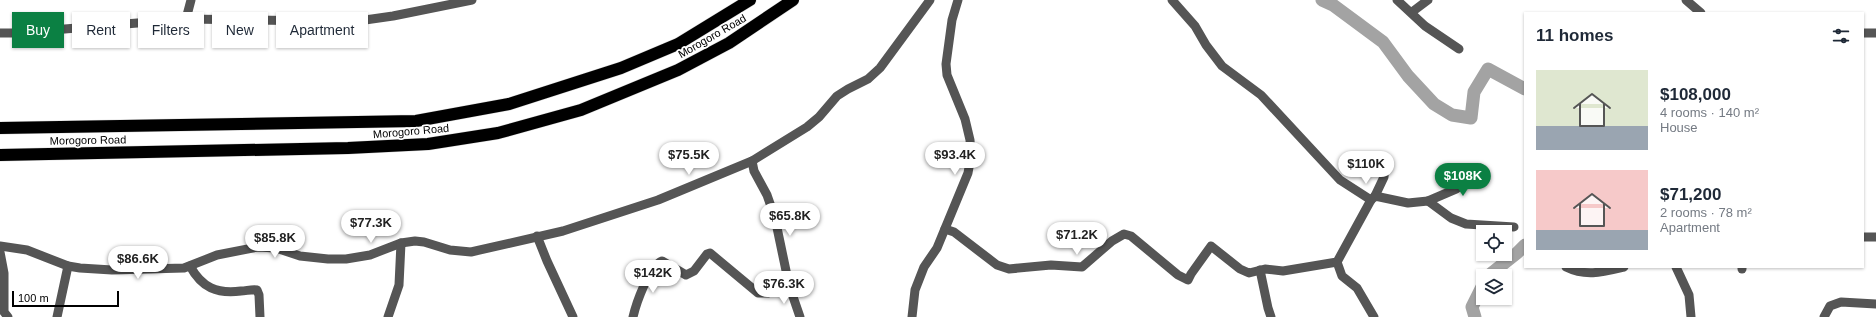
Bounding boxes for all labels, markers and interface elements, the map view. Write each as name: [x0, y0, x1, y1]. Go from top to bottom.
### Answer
chip: Buy: [12, 12, 64, 48]
chip: Rent: [72, 12, 130, 48]
chip: Filters: [138, 12, 204, 48]
chip: New: [212, 12, 268, 48]
chip: Apartment: [276, 12, 368, 48]
street label: Morogoro Road: [676, 12, 748, 60]
icon: filters: [1830, 25, 1852, 47]
text: 11 homes: [1536, 26, 1614, 45]
text: $108,000: [1660, 85, 1731, 104]
icon: home: [1568, 86, 1616, 134]
text: 4 rooms · 140 m²: [1660, 105, 1759, 120]
text: House: [1660, 120, 1698, 135]
street label: Morogoro Road: [372, 122, 450, 140]
street label: Morogoro Road: [50, 133, 126, 147]
pin: $75.5K: [656, 142, 722, 176]
pin: $93.4K: [922, 142, 988, 176]
text: $75.5K: [668, 147, 710, 162]
text: $93.4K: [934, 147, 976, 162]
pin: $110K: [1338, 151, 1394, 185]
text: $110K: [1347, 156, 1385, 171]
pin: $108K: [1435, 163, 1491, 197]
text: $108K: [1444, 168, 1482, 183]
text: $71,200: [1660, 185, 1721, 204]
icon: home: [1568, 186, 1616, 234]
pin: $65.8K: [757, 203, 823, 237]
text: 2 rooms · 78 m²: [1660, 205, 1752, 220]
text: $65.8K: [769, 208, 811, 223]
pin: $77.3K: [338, 210, 404, 244]
text: $77.3K: [350, 215, 392, 230]
text: Apartment: [1660, 220, 1720, 235]
pin: $71.2K: [1044, 222, 1110, 256]
pin: $85.8K: [242, 225, 308, 259]
map controls: [1476, 225, 1512, 305]
button: locate: [1476, 225, 1512, 261]
text: $71.2K: [1056, 227, 1098, 242]
text: $85.8K: [254, 230, 296, 245]
pin: $86.6K: [105, 246, 171, 280]
text: $86.6K: [117, 251, 159, 266]
pin: $142K: [625, 260, 681, 294]
text: $142K: [634, 265, 672, 280]
button: layers: [1476, 269, 1512, 305]
pin: $76.3K: [751, 271, 817, 305]
text: $76.3K: [763, 276, 805, 291]
scale bar: [12, 289, 119, 308]
text: 100 m: [18, 292, 49, 304]

